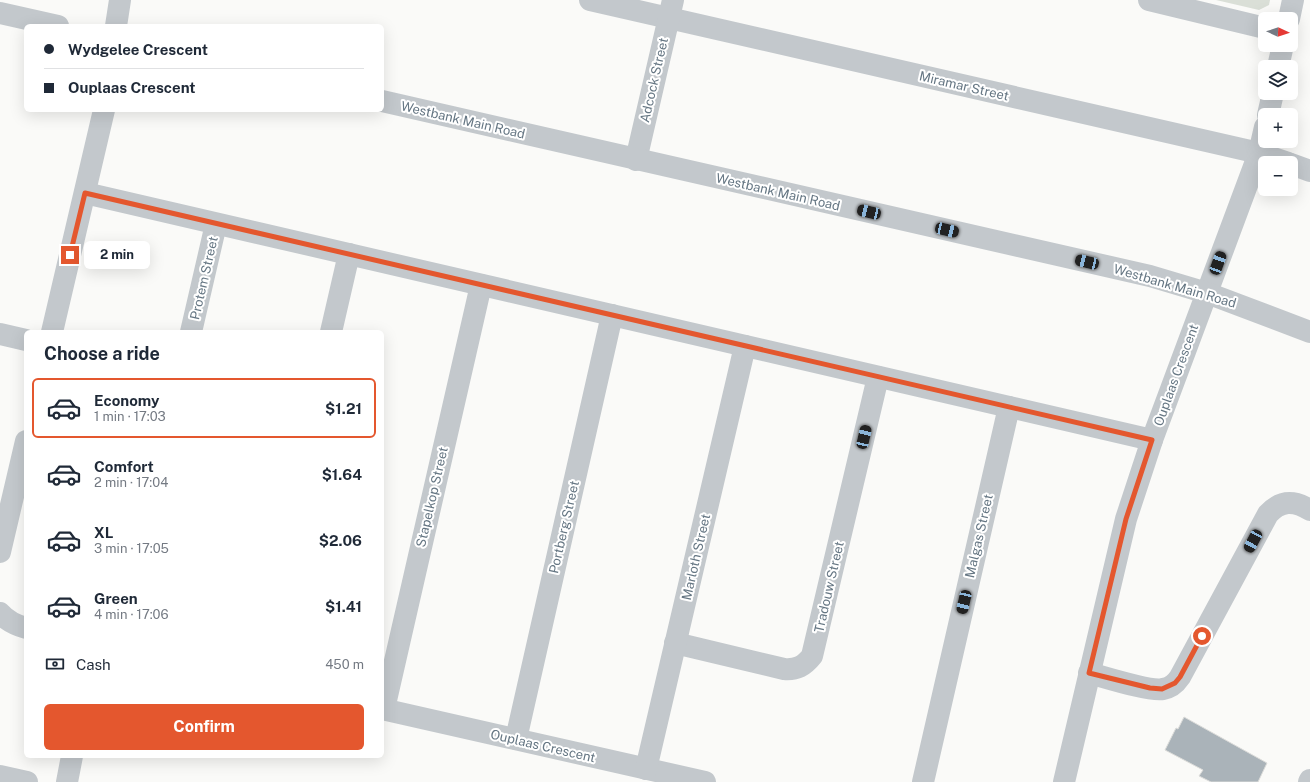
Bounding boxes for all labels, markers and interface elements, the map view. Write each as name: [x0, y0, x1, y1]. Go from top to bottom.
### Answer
north arrow: [1258, 12, 1298, 52]
map controls: [1258, 12, 1298, 196]
street label: Adcock Street: [637, 36, 671, 124]
text: Wydgelee Crescent: [68, 41, 208, 58]
button: layers: [1258, 60, 1298, 100]
street label: Miramar Street: [918, 68, 1010, 104]
text: Ouplaas Crescent: [68, 79, 196, 96]
street label: Westbank Main Road: [400, 98, 526, 142]
button: +: [1258, 108, 1298, 148]
button: −: [1258, 156, 1298, 196]
street label: Westbank Main Road: [715, 170, 841, 214]
car: [856, 203, 882, 221]
car: [934, 221, 960, 239]
street label: Protem Street: [187, 235, 221, 321]
callout: 2 min: [84, 241, 150, 269]
route end: [61, 246, 79, 264]
text: 2 min: [100, 247, 134, 262]
car: [1208, 250, 1228, 276]
car: [1074, 253, 1100, 271]
street label: Westbank Main Road: [1112, 261, 1238, 311]
street label: Ouplaas Crescent: [1151, 322, 1201, 428]
text: Choose a ride: [44, 343, 160, 364]
icon: car: [46, 390, 82, 426]
text: Economy: [94, 392, 159, 409]
text: $1.21: [325, 400, 362, 417]
text: 1 min · 17:03: [94, 409, 166, 424]
car: [855, 424, 873, 450]
street label: Stapelkop Street: [413, 445, 451, 549]
icon: car: [46, 456, 82, 492]
text: Comfort: [94, 458, 154, 475]
text: $1.64: [322, 466, 362, 483]
text: 2 min · 17:04: [94, 475, 168, 490]
street label: Portberg Street: [546, 479, 582, 575]
street label: Malgas Street: [962, 493, 996, 579]
street label: Marloth Street: [679, 512, 713, 602]
icon: car: [46, 522, 82, 558]
text: XL: [94, 524, 113, 541]
car: [1242, 528, 1264, 554]
text: $2.06: [319, 532, 362, 549]
street label: Tradouw Street: [811, 540, 847, 634]
text: 3 min · 17:05: [94, 541, 169, 556]
icon: car: [46, 588, 82, 624]
car: [955, 589, 973, 615]
text: Green: [94, 590, 138, 607]
text: $1.41: [325, 598, 362, 615]
text: 4 min · 17:06: [94, 607, 169, 622]
route start: [1193, 627, 1211, 645]
icon: cash: [44, 653, 66, 675]
text: Cash: [76, 656, 111, 673]
text: 450 m: [325, 657, 364, 672]
button: Confirm: [44, 704, 364, 750]
street label: Ouplaas Crescent: [489, 727, 597, 765]

